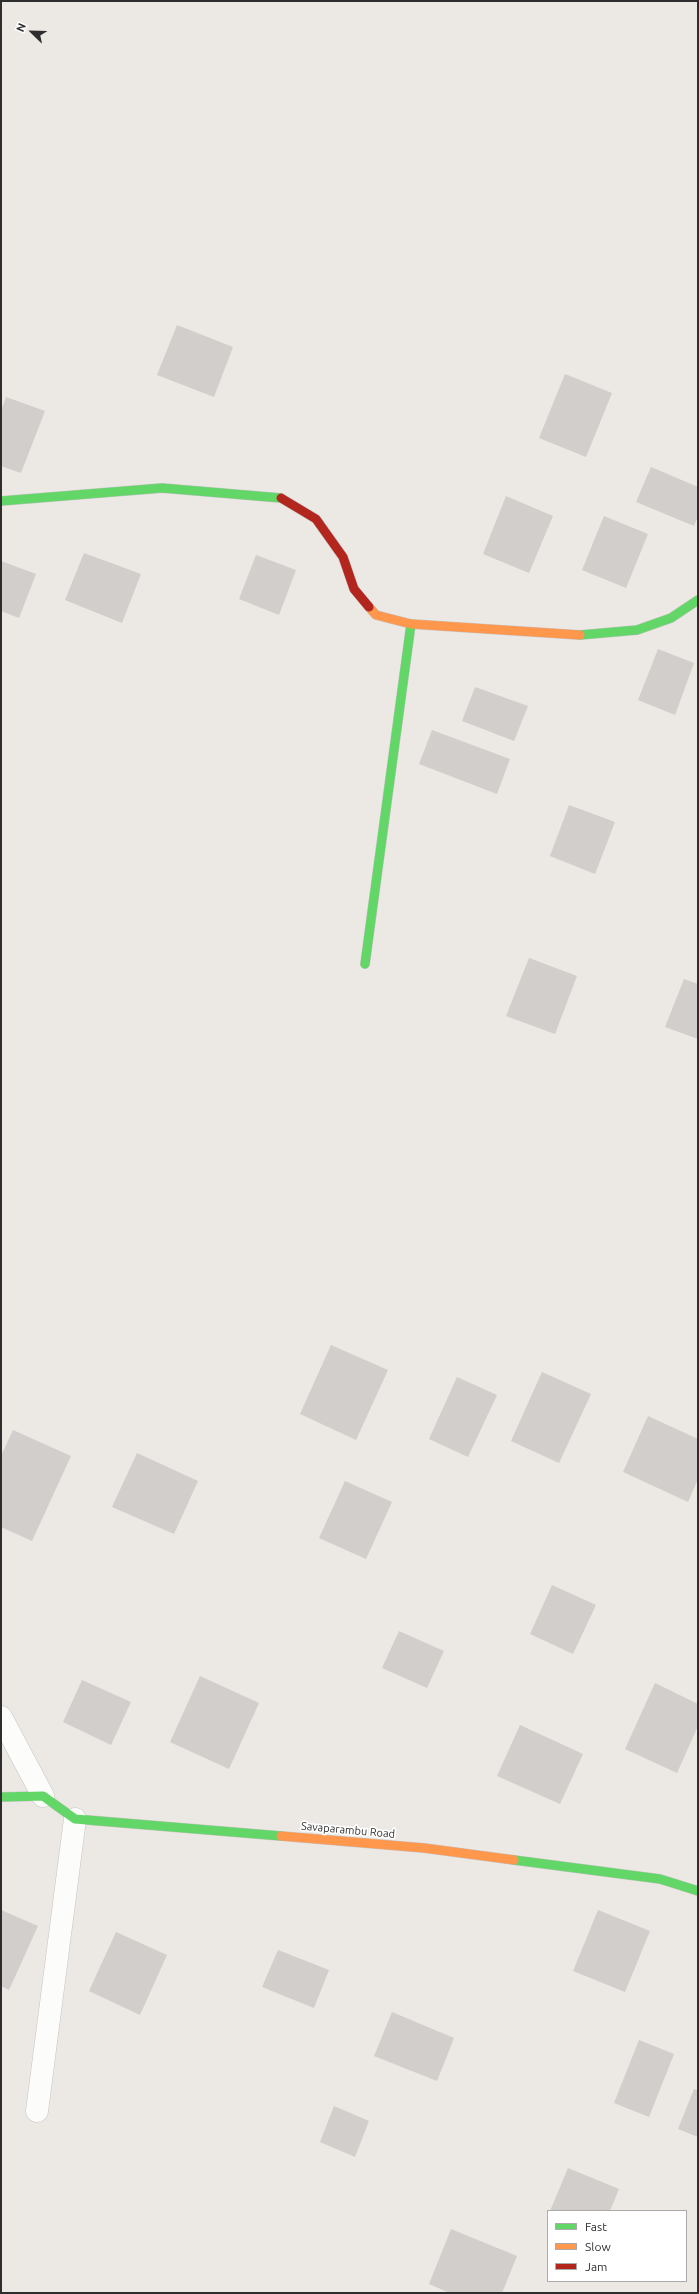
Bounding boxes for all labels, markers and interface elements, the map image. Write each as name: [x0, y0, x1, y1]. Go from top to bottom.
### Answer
north arrow: [12, 12, 52, 52]
text: N: [14, 21, 28, 33]
street label: Savaparambu Road: [300, 1819, 396, 1841]
legend: [547, 2210, 687, 2282]
text: Fast: [585, 2220, 607, 2233]
text: Slow: [585, 2240, 611, 2253]
text: Jam: [585, 2260, 607, 2273]

